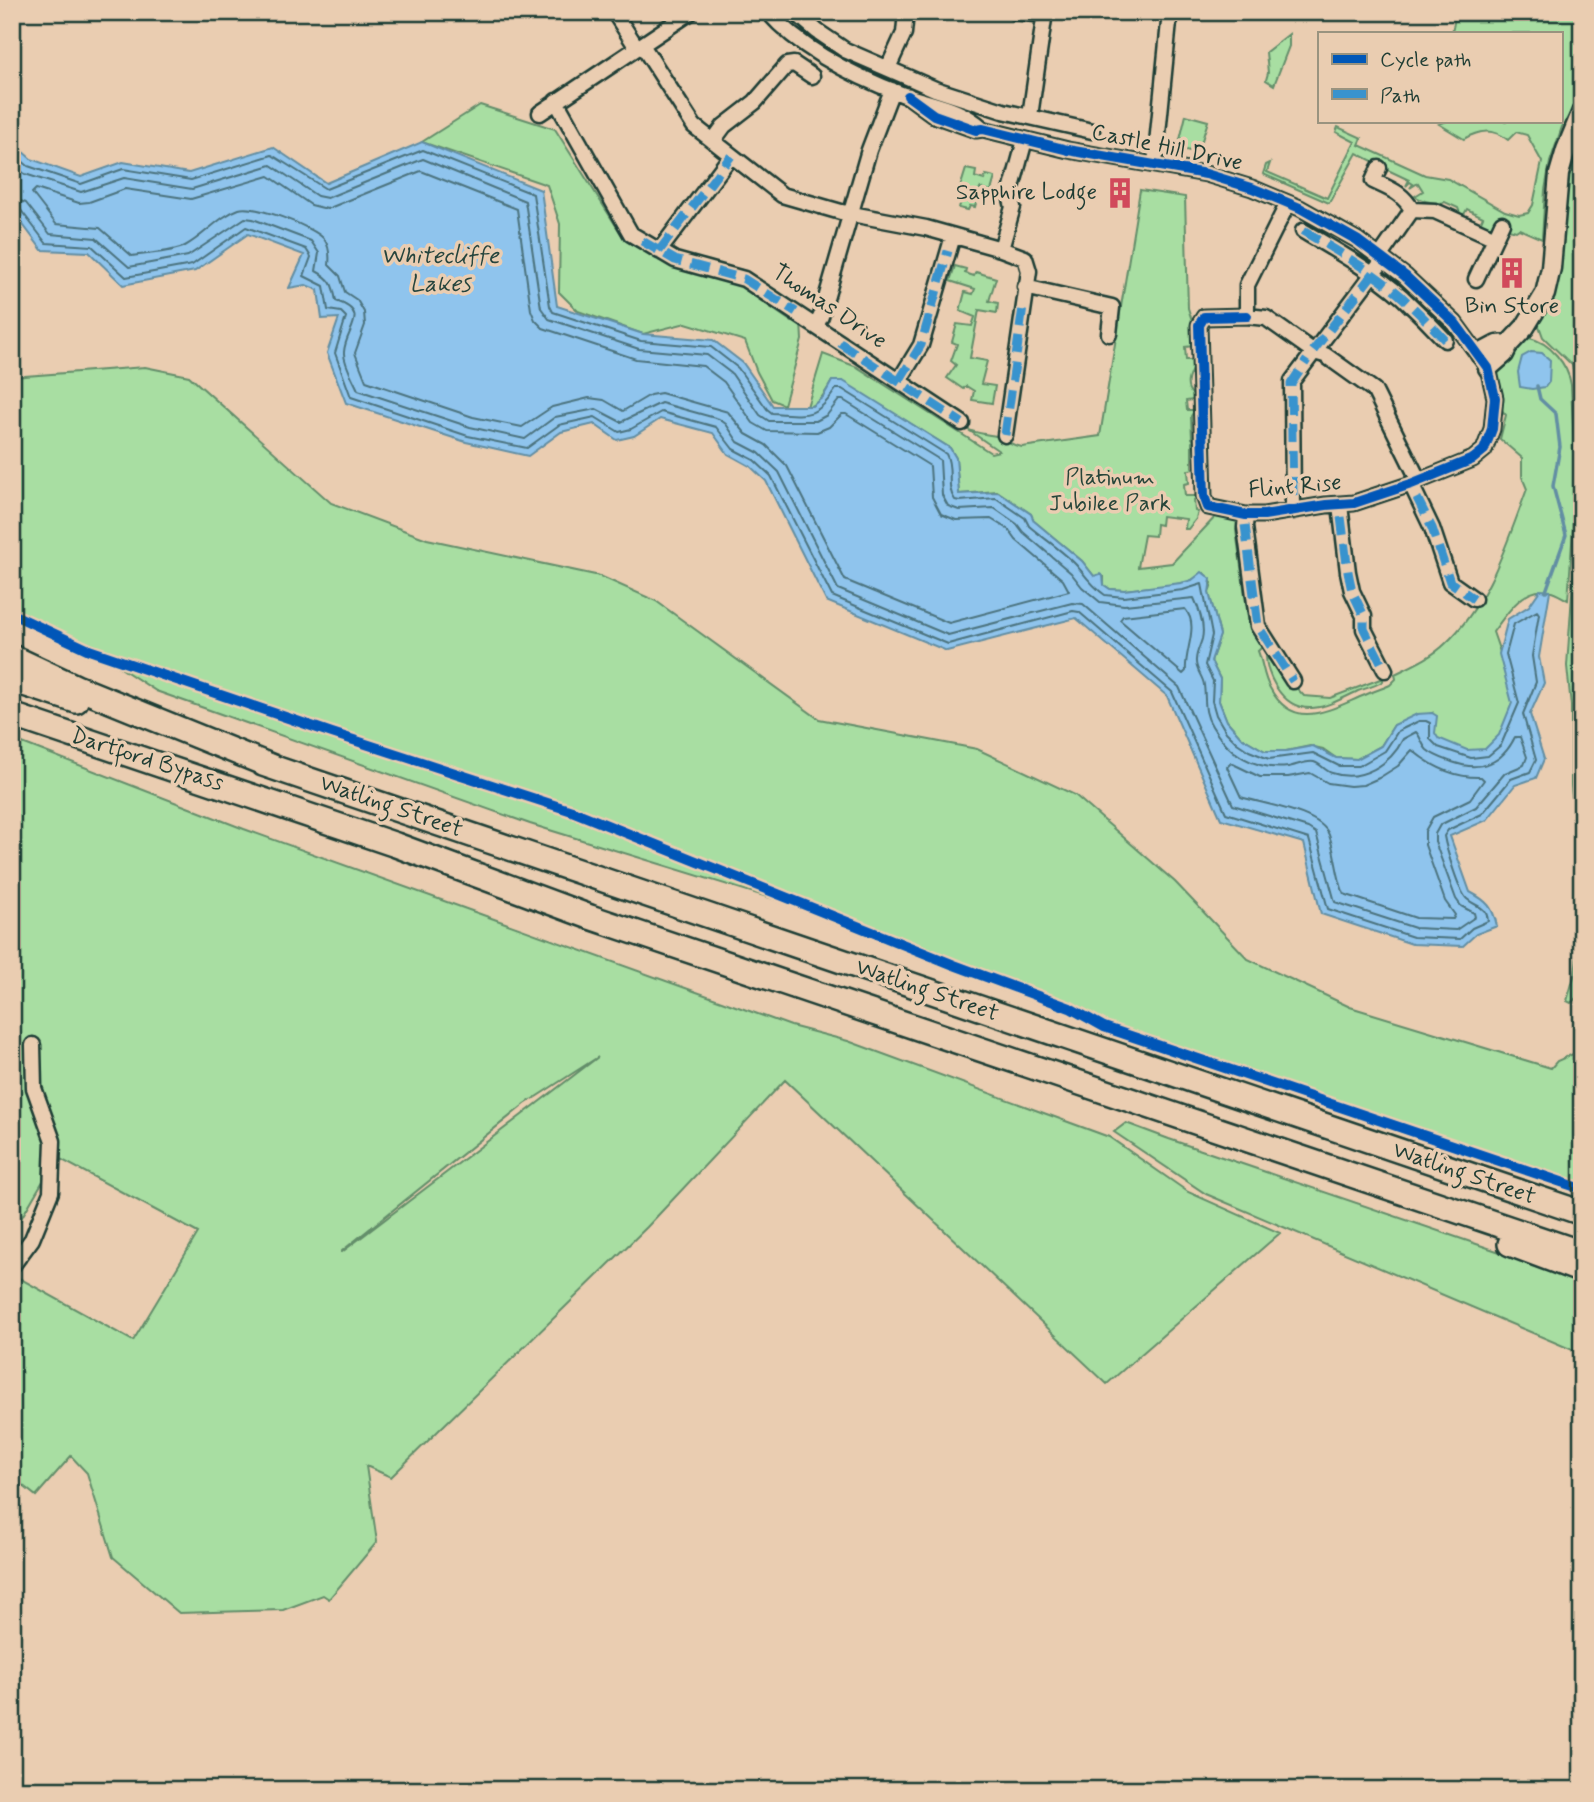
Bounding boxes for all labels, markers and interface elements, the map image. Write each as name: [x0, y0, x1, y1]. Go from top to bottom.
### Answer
legend: [1318, 32, 1562, 122]
text: Cycle path: [1380, 46, 1471, 74]
text: Path: [1380, 82, 1420, 110]
street label: Castle Hill Drive: [1089, 117, 1245, 179]
building icon: Sapphire Lodge: [1103, 176, 1137, 210]
place label: Sapphire Lodge: [956, 178, 1097, 210]
water label: Whitecliffe Lakes: [381, 241, 500, 300]
building icon: Bin Store: [1495, 256, 1529, 290]
street label: Thomas Drive: [766, 257, 892, 357]
place label: Bin Store: [1465, 292, 1559, 322]
park label: Platinum Jubilee Park: [1049, 463, 1171, 519]
street label: Flint Rise: [1247, 468, 1343, 506]
street label: Dartford Bypass: [66, 721, 227, 800]
street label: Watling Street: [315, 768, 467, 847]
street label: Watling Street: [851, 952, 1003, 1031]
street label: Watling Street: [1388, 1135, 1540, 1214]

